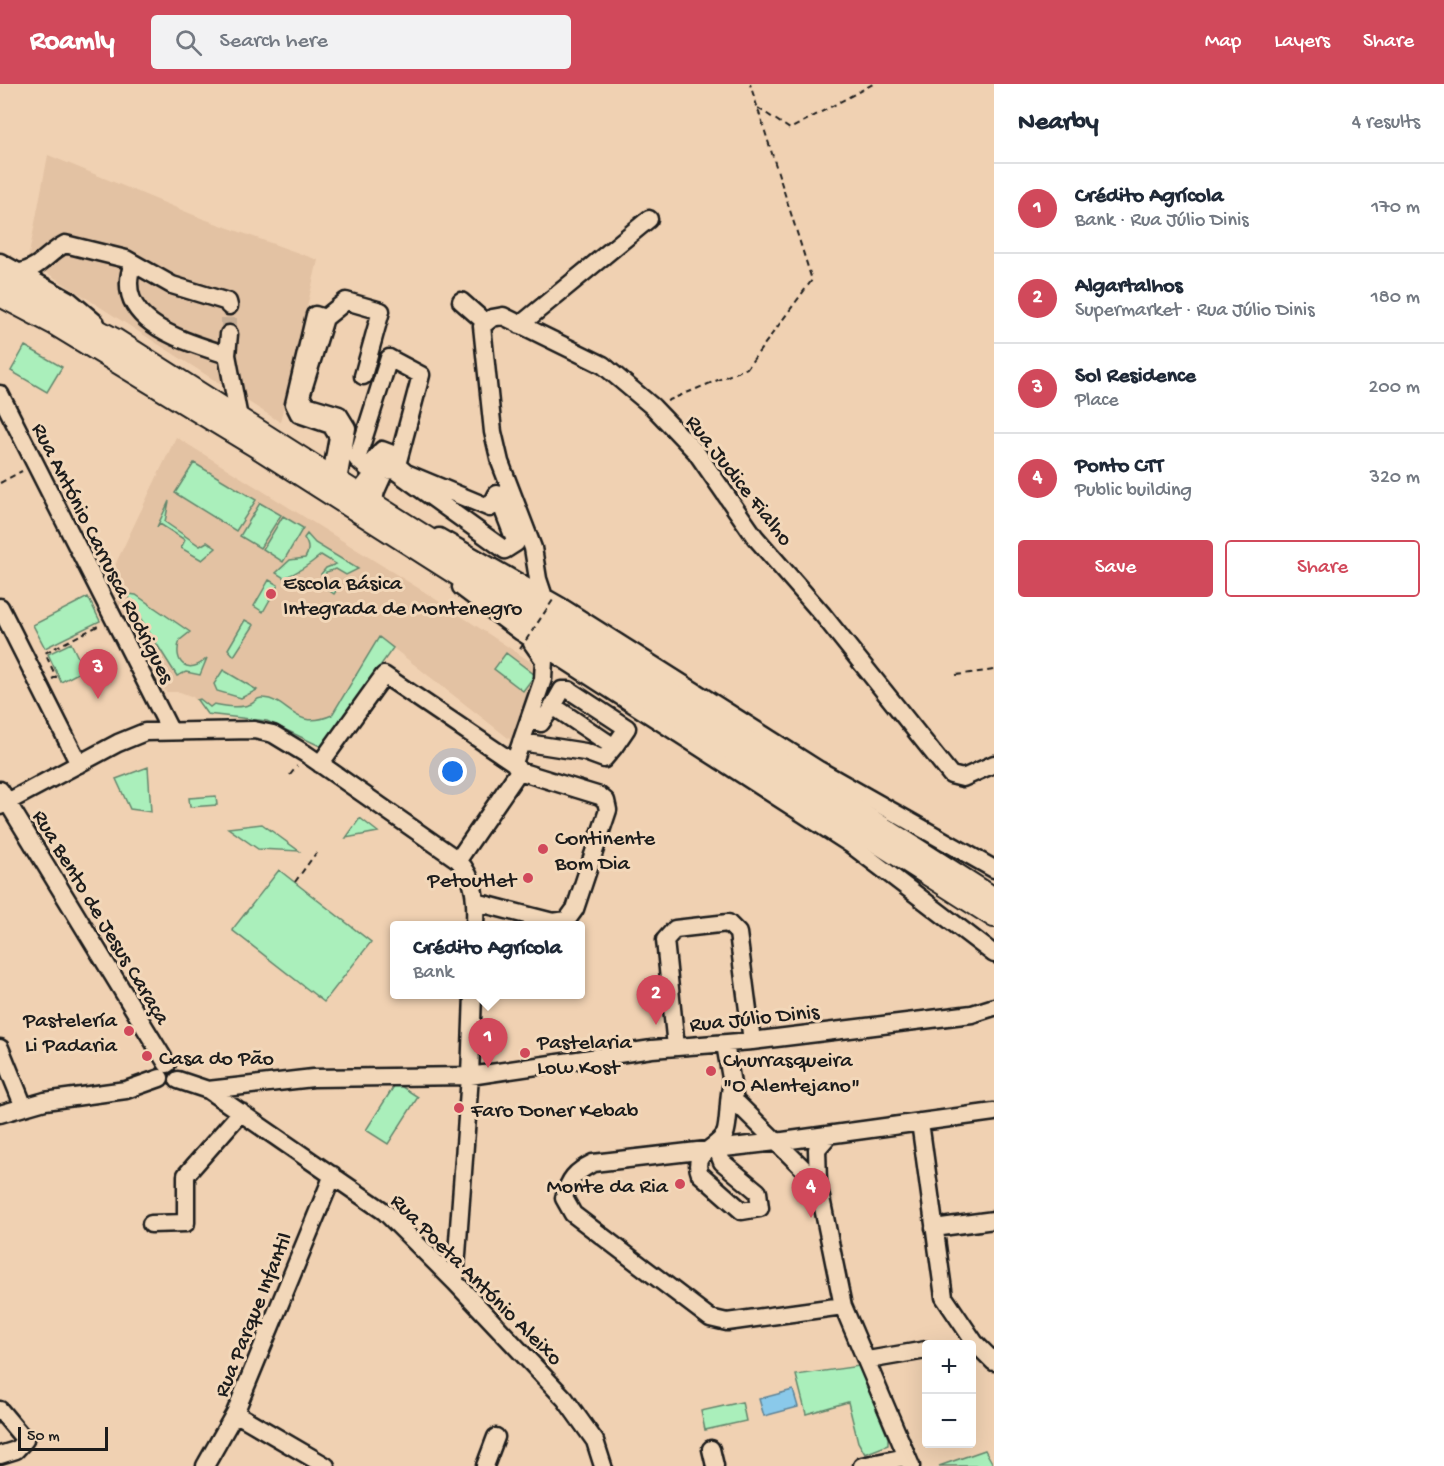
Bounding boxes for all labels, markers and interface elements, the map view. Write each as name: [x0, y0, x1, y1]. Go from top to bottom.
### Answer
search box: [151, 15, 571, 69]
text: Roamly: [30, 26, 115, 59]
icon: search: [172, 26, 205, 59]
text: Search here: [220, 29, 328, 55]
text: Map: [1205, 30, 1241, 55]
text: Layers: [1274, 30, 1330, 55]
text: Share: [1363, 30, 1414, 55]
text: Nearby: [1018, 108, 1099, 139]
text: 4 results: [1352, 112, 1420, 135]
text: Crédito Agrícola: [1075, 184, 1223, 210]
text: 1: [1033, 197, 1042, 220]
text: 170 m: [1371, 197, 1420, 220]
text: Bank · Rua Júlio Dinis: [1075, 210, 1249, 233]
text: Algartalhos: [1075, 274, 1183, 300]
text: 2: [1033, 287, 1042, 310]
text: 180 m: [1371, 287, 1420, 310]
text: Supermarket · Rua Júlio Dinis: [1075, 300, 1315, 323]
text: Sol Residence: [1075, 364, 1196, 390]
text: 3: [1032, 377, 1043, 400]
text: 200 m: [1369, 377, 1420, 400]
text: Place: [1075, 390, 1119, 413]
street label: Rua Judice Fialho: [679, 411, 797, 552]
street label: Rua António Carrusca Rodrigues: [24, 419, 179, 689]
text: Ponto CTT: [1075, 454, 1163, 480]
text: 4: [1033, 467, 1042, 490]
text: 320 m: [1370, 467, 1420, 490]
text: Public building: [1075, 480, 1192, 503]
button: Save: [1018, 540, 1213, 597]
button: Share: [1225, 540, 1420, 597]
place label: Escola Básica Integrada de Montenegro: [283, 572, 522, 623]
marker: Escola Básica Integrada de Montenegro: [264, 587, 278, 601]
pin: 3: [78, 650, 118, 699]
your location: [438, 757, 467, 786]
street label: Rua Bento de Jesus Caraça: [25, 806, 174, 1031]
place label: Continente Bom Dia: [554, 827, 656, 878]
marker: Continente Bom Dia: [536, 842, 550, 856]
place label: Petoutlet: [427, 869, 518, 895]
marker: Petoutlet: [521, 871, 535, 885]
popup: [390, 921, 585, 999]
text: Crédito Agrícola: [413, 936, 562, 962]
text: Bank: [413, 962, 453, 985]
pin: 2: [636, 976, 676, 1025]
street label: Rua Júlio Dinis: [688, 1000, 821, 1040]
place label: Pastelería Li Padaria: [22, 1009, 118, 1060]
pin: 1: [468, 1018, 508, 1068]
marker: Pastelería Li Padaria: [122, 1024, 136, 1038]
place label: Pastelaria Low Kost: [536, 1031, 632, 1082]
marker: Pastelaria Low Kost: [518, 1046, 532, 1060]
place label: Casa do Pão: [159, 1047, 274, 1073]
marker: Casa do Pão: [140, 1049, 154, 1063]
place label: Churrasqueira "O Alentejano": [723, 1049, 860, 1100]
marker: Churrasqueira "O Alentejano": [704, 1064, 718, 1078]
place label: Faro Doner Kebab: [470, 1099, 639, 1125]
marker: Faro Doner Kebab: [452, 1101, 466, 1115]
pin: 4: [792, 1168, 830, 1218]
place label: Monte da Ria: [546, 1175, 669, 1201]
marker: Monte da Ria: [673, 1177, 687, 1191]
street label: Rua Poeta António Aleixo: [384, 1189, 567, 1372]
street label: Rua Parque Infantil: [210, 1229, 300, 1402]
map controls: [922, 1340, 976, 1448]
button: +: [922, 1340, 976, 1394]
button: −: [922, 1394, 976, 1448]
scale bar: [18, 1424, 108, 1452]
text: 50 m: [27, 1428, 60, 1447]

